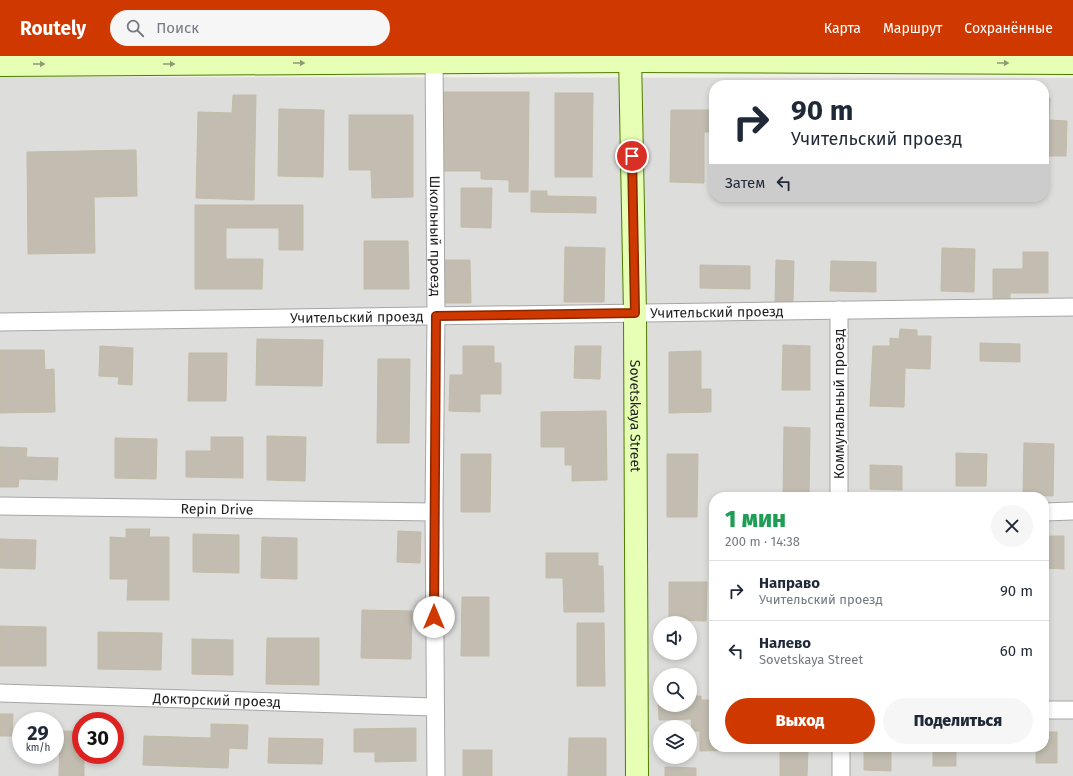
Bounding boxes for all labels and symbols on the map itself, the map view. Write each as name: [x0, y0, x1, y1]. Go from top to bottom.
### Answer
one-way arrow: [293, 60, 306, 66]
one-way arrow: [997, 60, 1010, 66]
one-way arrow: [33, 61, 46, 67]
one-way arrow: [163, 61, 176, 67]
pin: [615, 139, 649, 173]
street label: Школьный проезд: [426, 175, 444, 297]
street label: Учительский проезд: [650, 303, 784, 321]
street label: Учительский проезд: [290, 308, 424, 326]
street label: Коммунальный проезд: [831, 329, 848, 479]
street label: Sovetskaya Street: [627, 360, 644, 473]
street label: Repin Drive: [180, 500, 254, 518]
position arrow: [413, 596, 455, 638]
street label: Докторский проезд: [152, 689, 281, 711]
speed limit sign: 30: [72, 712, 124, 764]

